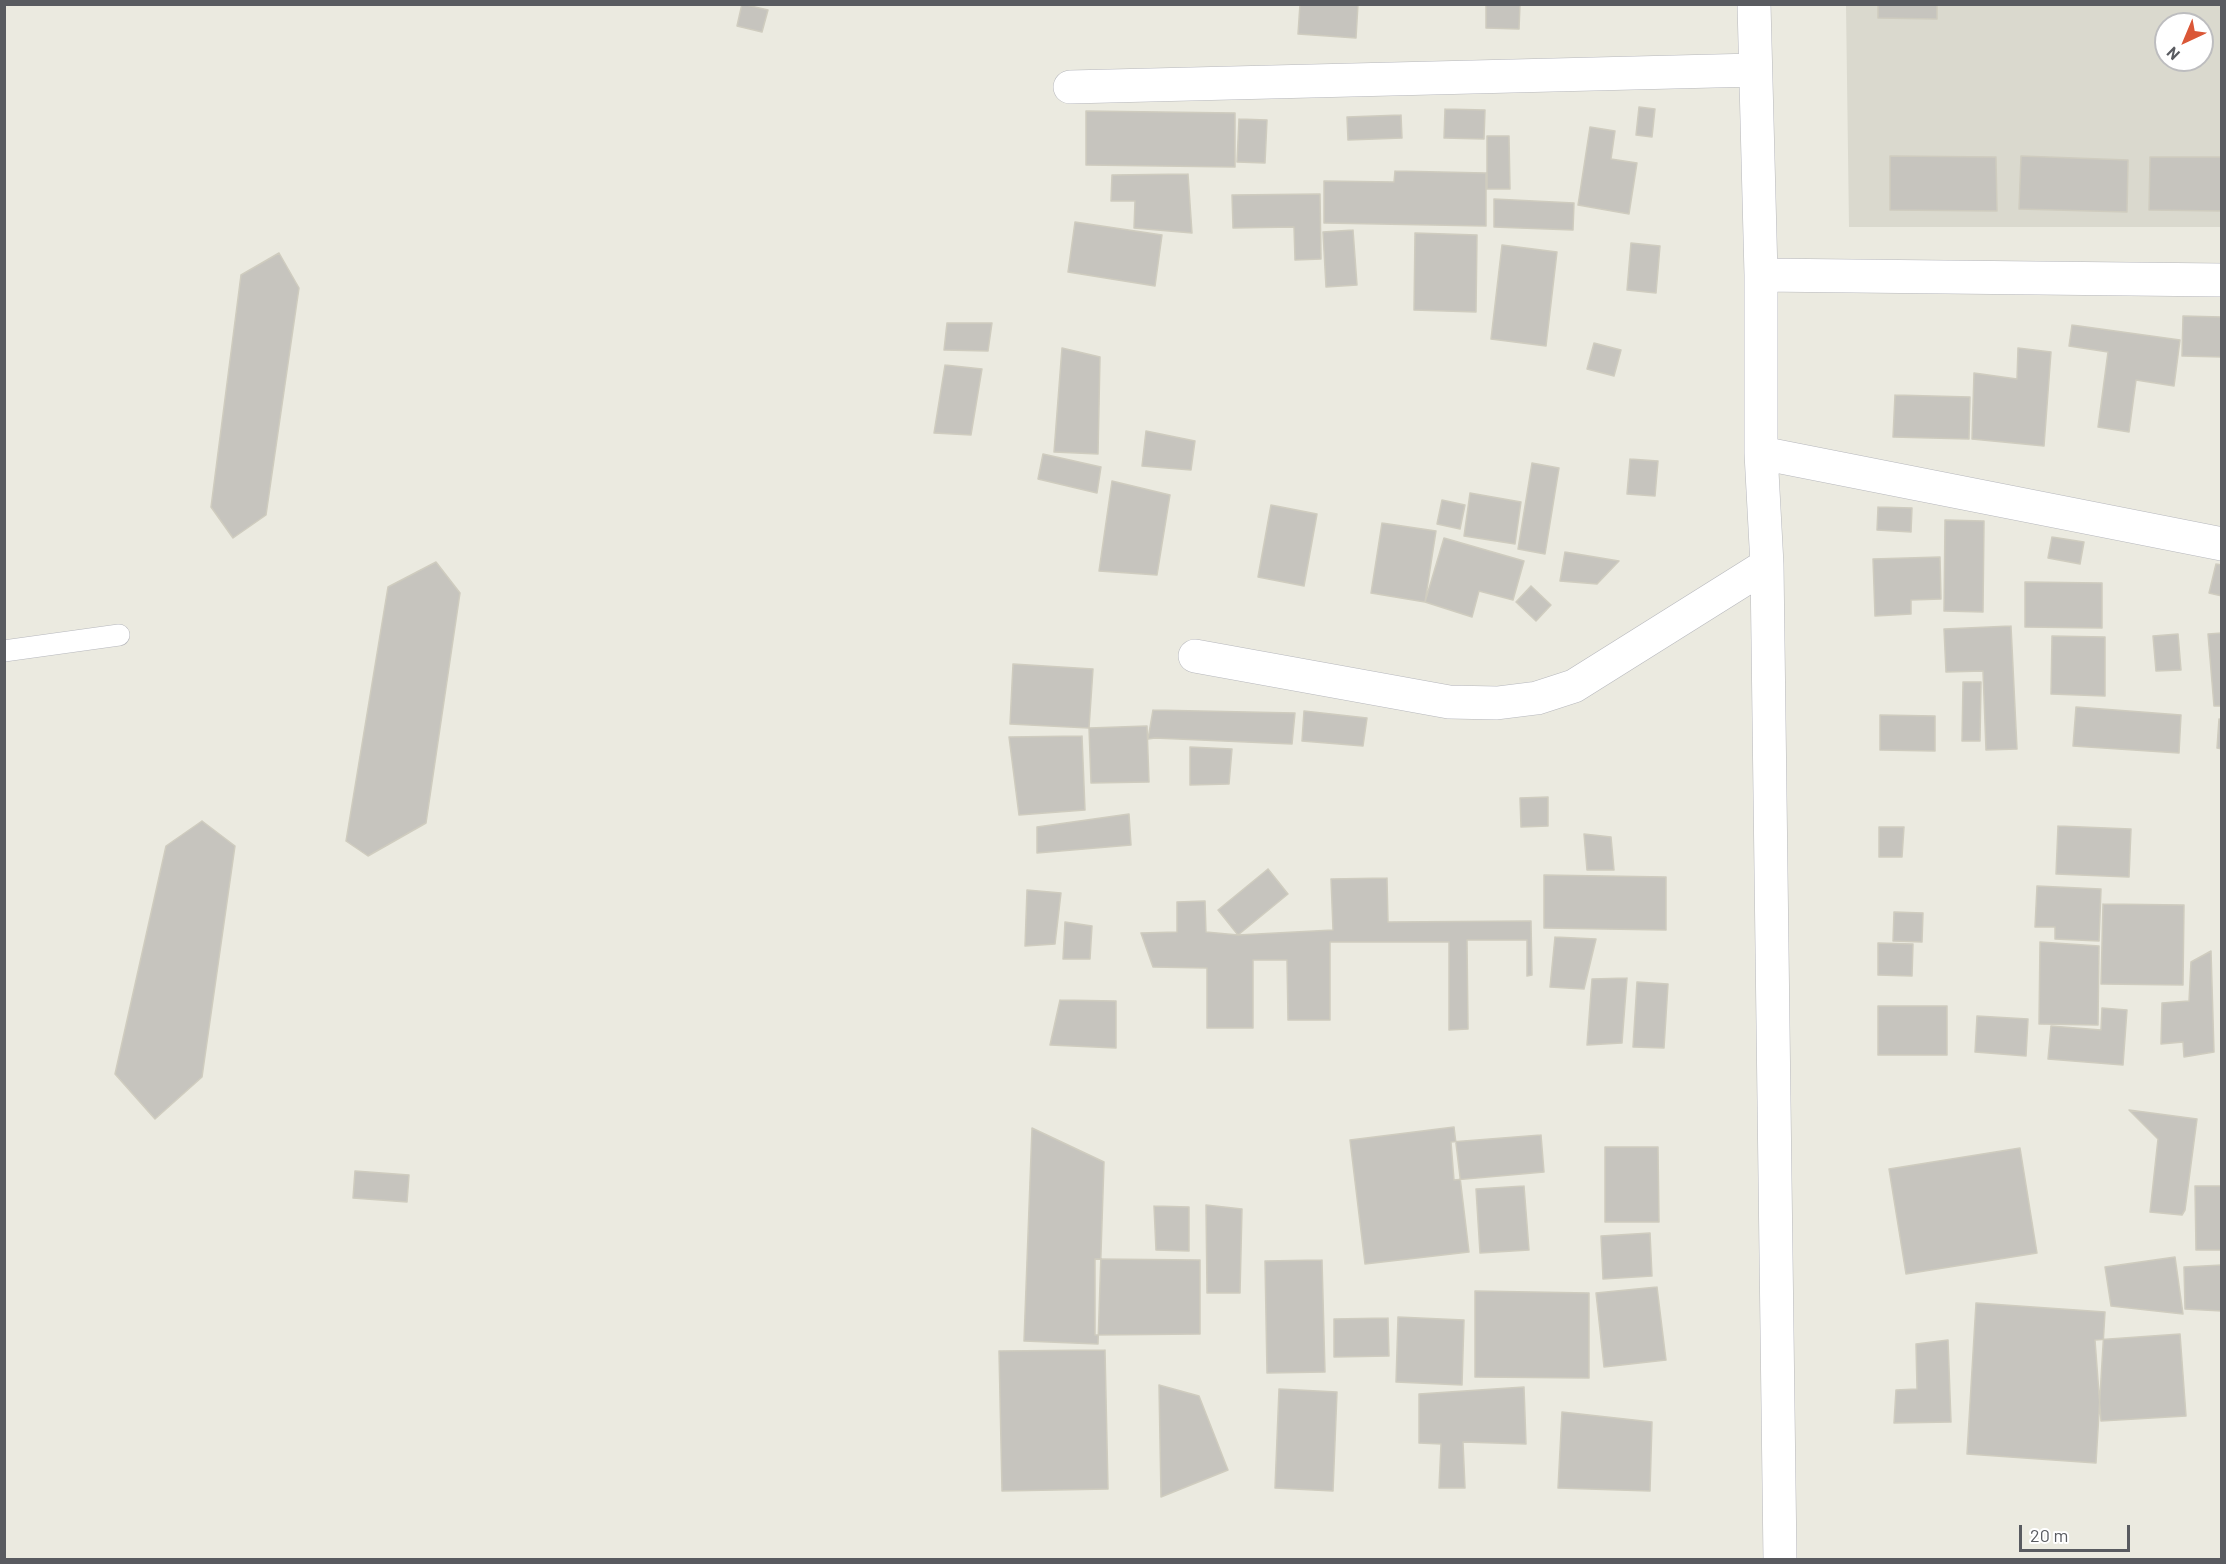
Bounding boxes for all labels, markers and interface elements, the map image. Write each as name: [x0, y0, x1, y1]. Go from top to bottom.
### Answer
north arrow: [2154, 12, 2214, 72]
text: N: [2162, 43, 2183, 64]
scale bar: [2022, 1513, 2133, 1551]
text: 20 m: [2030, 1524, 2068, 1546]

